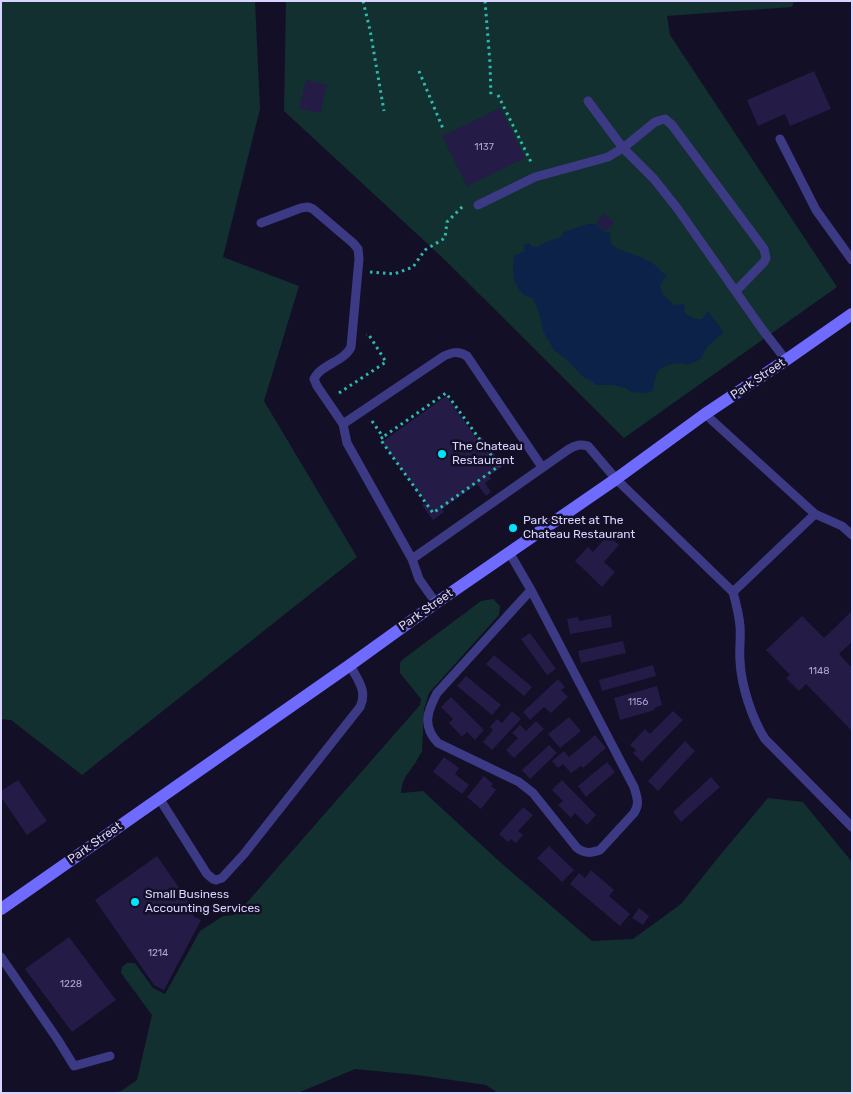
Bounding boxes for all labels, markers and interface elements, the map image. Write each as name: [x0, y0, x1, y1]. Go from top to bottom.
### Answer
house number: 1137: [474, 141, 494, 153]
street label: Park Street: [728, 356, 788, 402]
place label: The Chateau Restaurant: [452, 440, 523, 468]
marker: The Chateau Restaurant: [436, 448, 448, 460]
place label: Park Street at The Chateau Restaurant: [523, 514, 635, 542]
marker: Park Street at The Chateau Restaurant: [507, 522, 519, 534]
street label: Park Street: [396, 586, 456, 634]
house number: 1148: [808, 665, 830, 677]
house number: 1156: [628, 696, 648, 708]
street label: Park Street: [65, 819, 125, 867]
place label: Small Business Accounting Services: [145, 888, 260, 916]
marker: Small Business Accounting Services: [129, 896, 141, 908]
house number: 1214: [148, 947, 168, 959]
house number: 1228: [60, 978, 82, 990]

